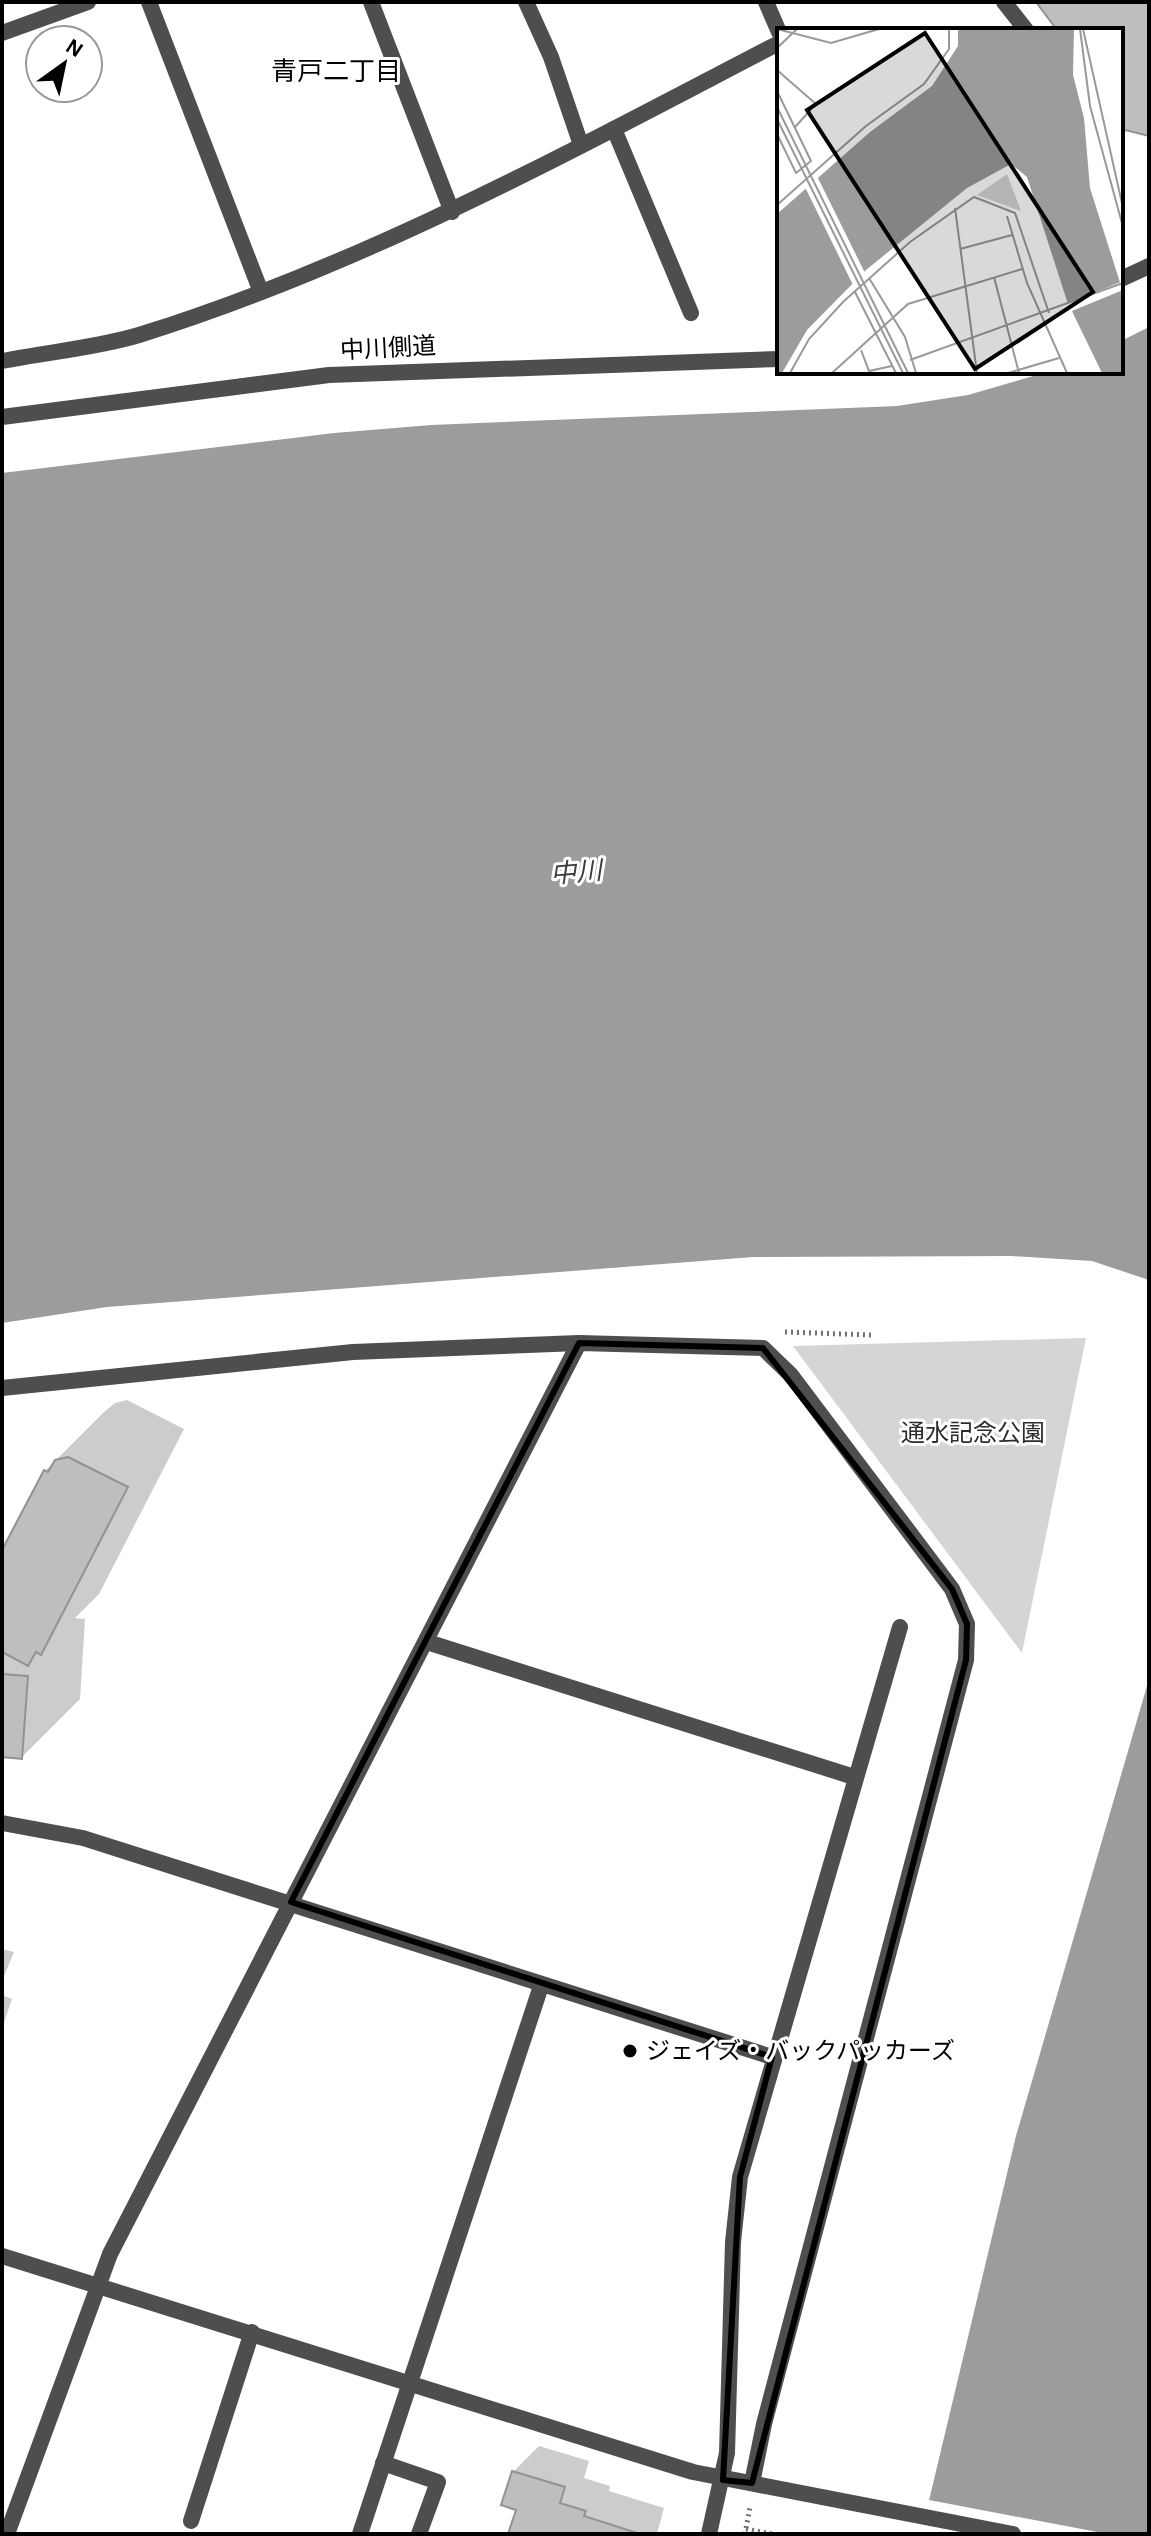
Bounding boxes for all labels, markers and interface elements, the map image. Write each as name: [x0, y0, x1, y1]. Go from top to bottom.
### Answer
north arrow: [24, 24, 104, 104]
inset map: [777, 28, 1123, 374]
text: N: [62, 35, 87, 61]
district label: 青戸二丁目: [271, 58, 401, 85]
street label: 中川側道: [339, 333, 437, 363]
water label: 中川: [549, 857, 606, 888]
park label: 通水記念公園: [901, 1420, 1045, 1446]
place label: ジェイズ・バックパッカーズ: [646, 2038, 955, 2064]
marker: ジェイズ・バックパッカーズ: [621, 2042, 639, 2060]

